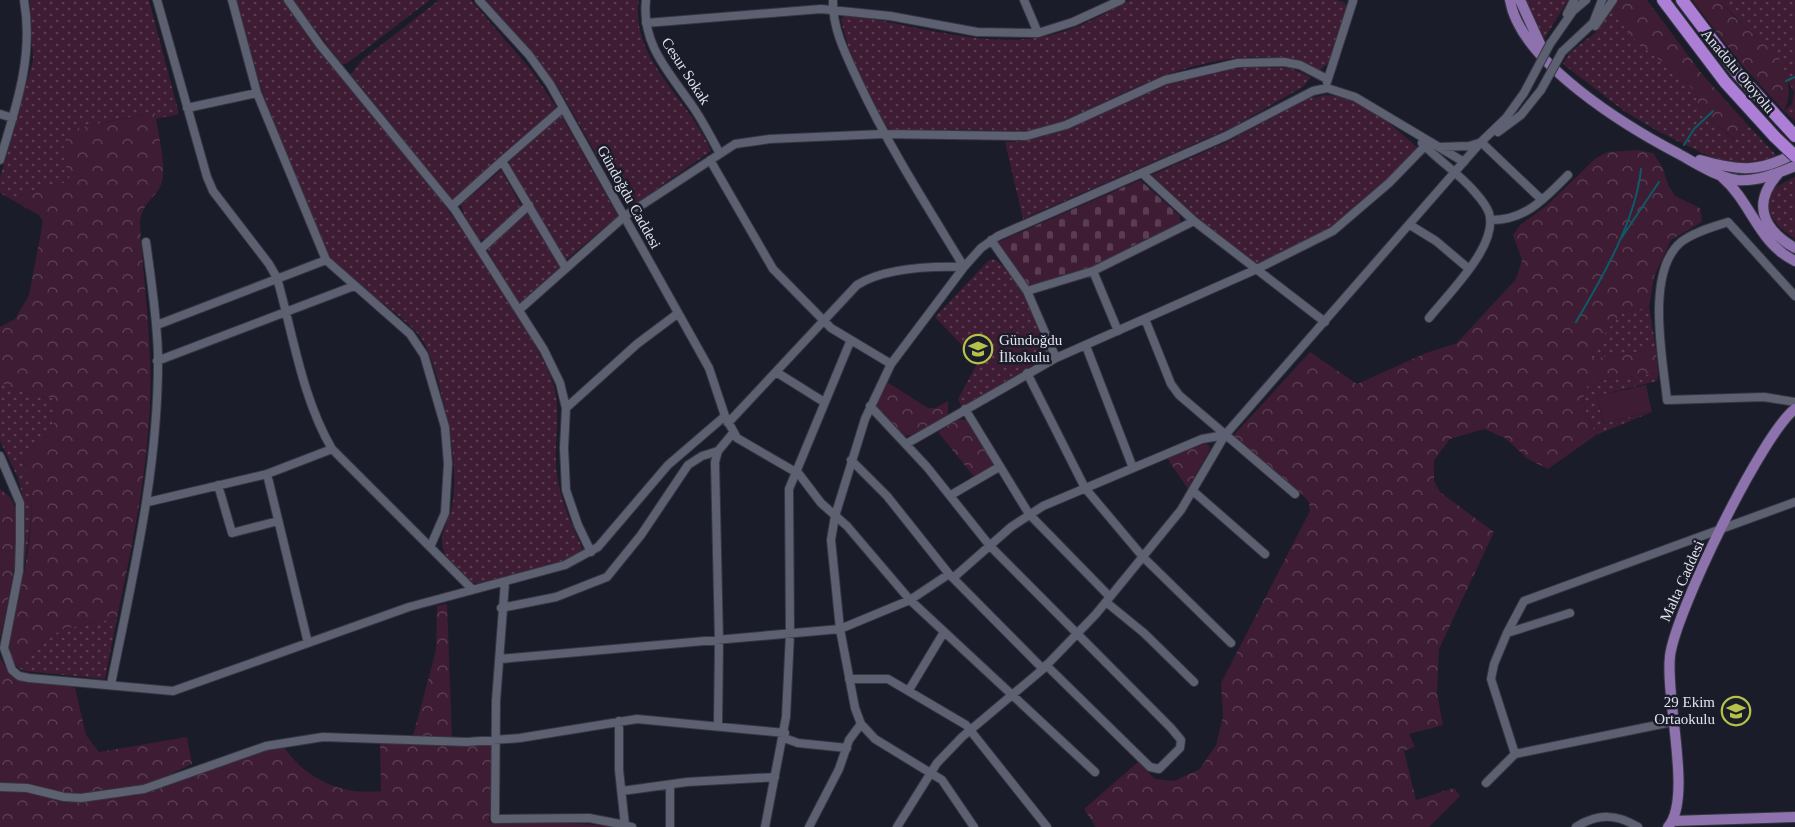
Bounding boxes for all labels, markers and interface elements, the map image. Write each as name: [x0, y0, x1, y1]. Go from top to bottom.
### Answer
street label: Anadolu Otoyolu: [1698, 26, 1778, 117]
street label: Cesur Sokak: [659, 35, 714, 108]
street label: Gündoğdu Caddesi: [594, 143, 664, 251]
place label: Gündoğdu İlkokulu: [999, 332, 1063, 365]
school or university icon: Gündoğdu İlkokulu: [962, 333, 994, 365]
street label: Malta Caddesi: [1657, 538, 1707, 624]
place label: 29 Ekim Ortaokulu: [1654, 694, 1715, 727]
school or university icon: 29 Ekim Ortaokulu: [1720, 695, 1752, 727]

